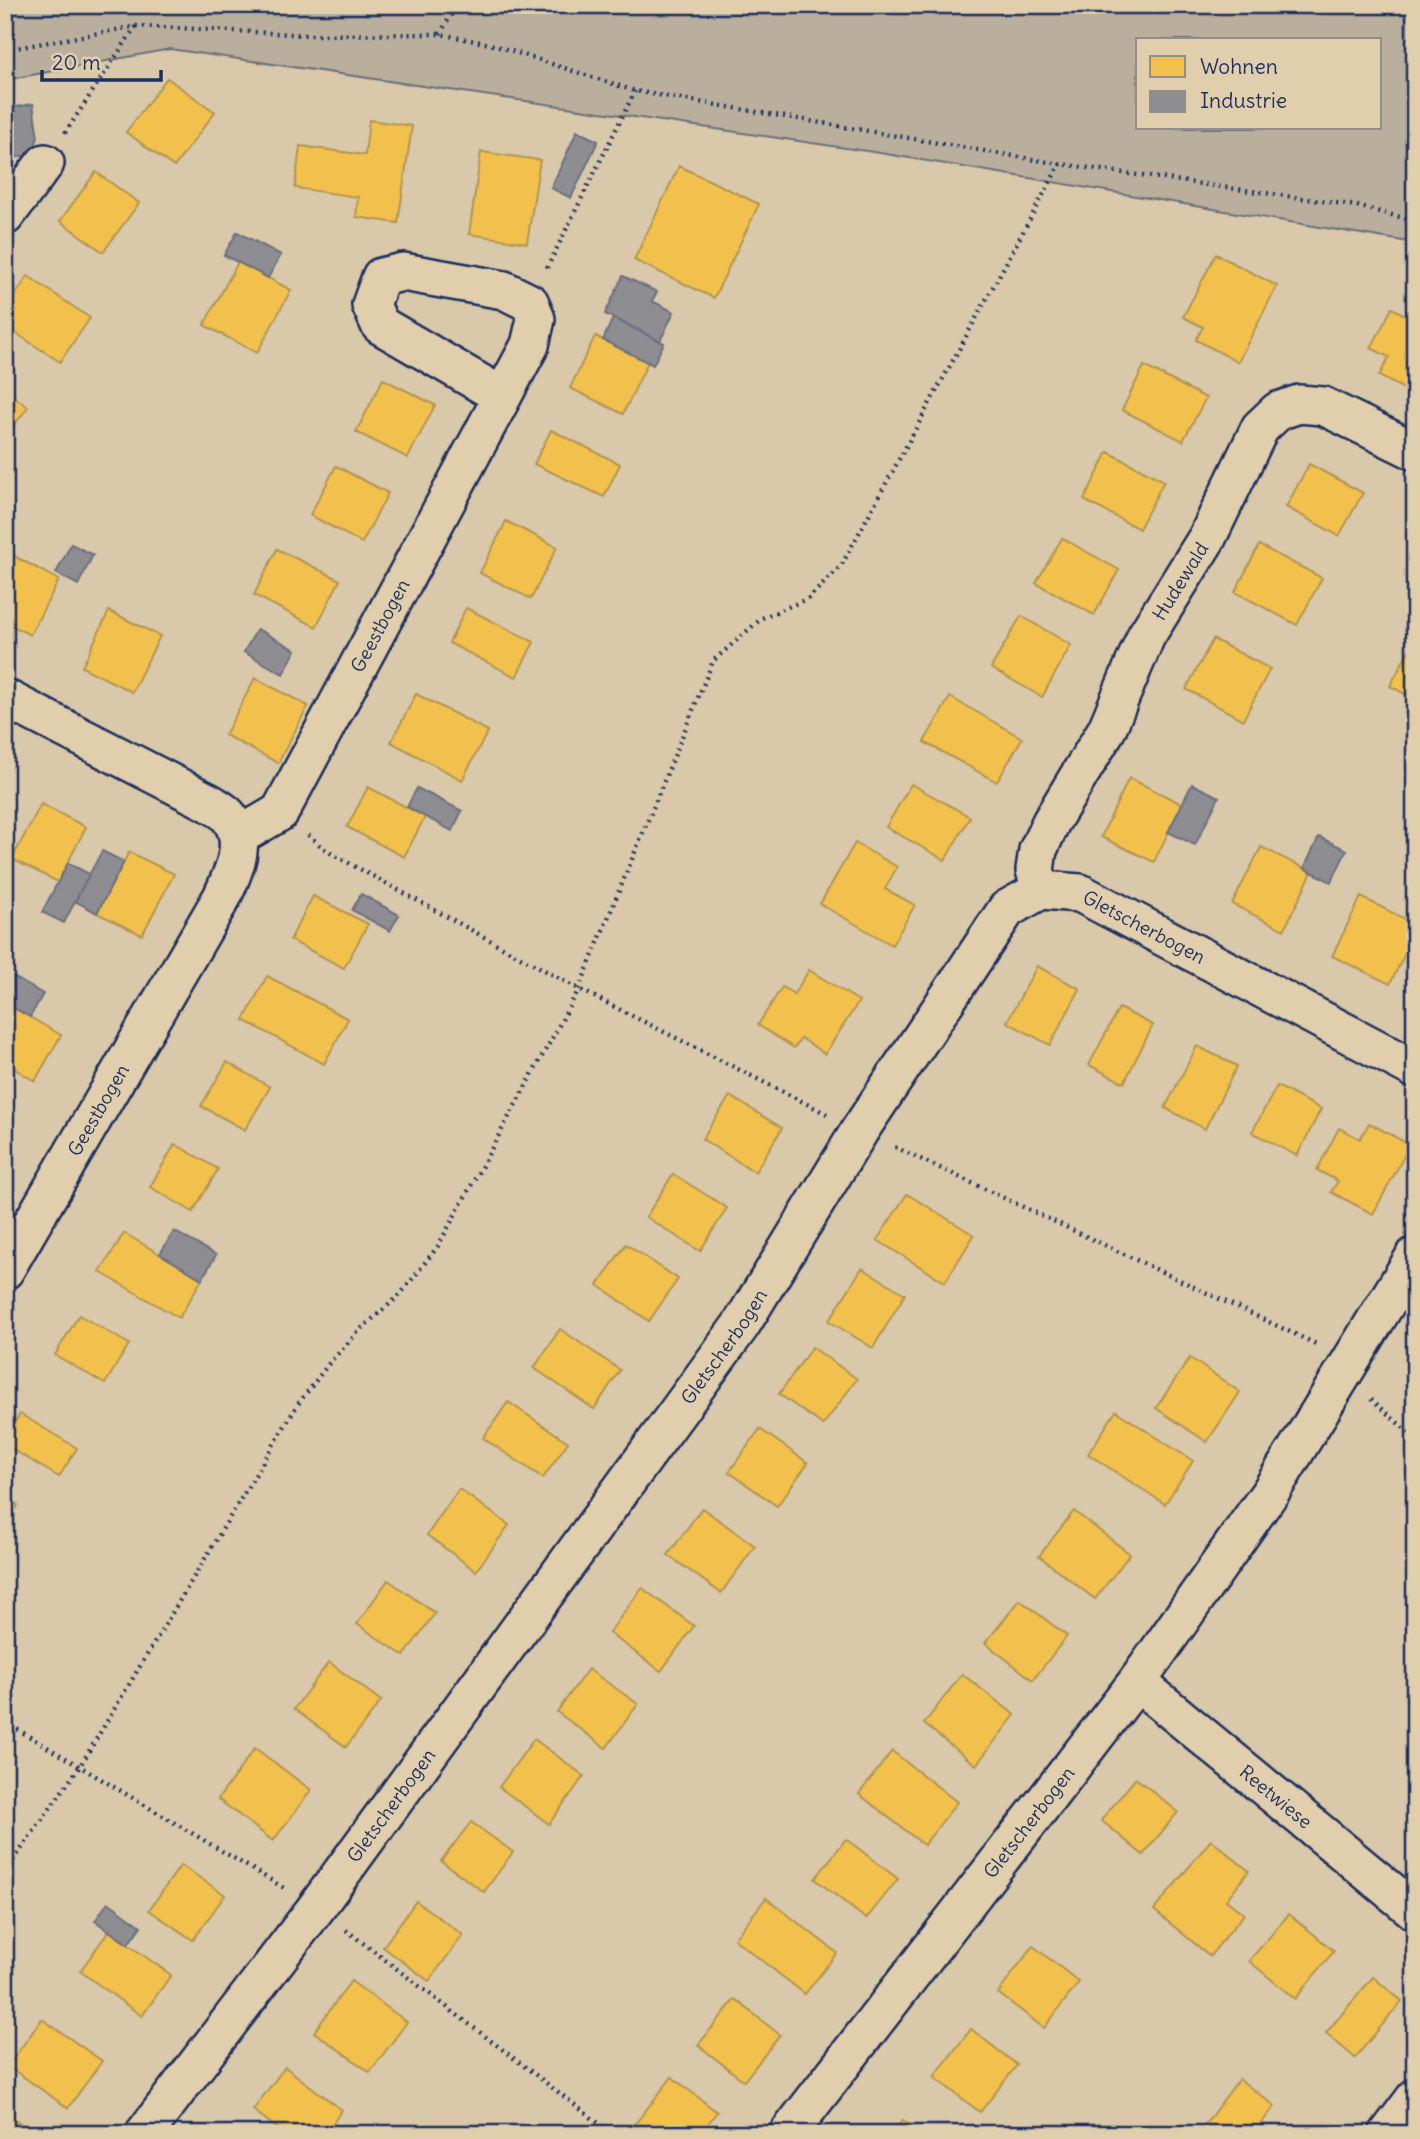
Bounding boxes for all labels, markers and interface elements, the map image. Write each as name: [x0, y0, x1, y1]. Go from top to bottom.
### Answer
scale bar: [42, 38, 161, 82]
legend: [1136, 38, 1382, 130]
text: 20 m: [52, 49, 101, 76]
text: Wohnen: [1200, 53, 1278, 80]
text: Industrie: [1200, 87, 1287, 114]
street label: Hudewald: [1147, 538, 1213, 625]
street label: Geestbogen: [345, 575, 415, 676]
street label: Gletscherbogen: [1079, 885, 1210, 969]
street label: Geestbogen: [62, 1060, 134, 1160]
street label: Gletscherbogen: [675, 1285, 772, 1409]
street label: Gletscherbogen: [341, 1744, 440, 1867]
street label: Reetwiese: [1235, 1760, 1317, 1833]
street label: Gletscherbogen: [978, 1761, 1080, 1883]

